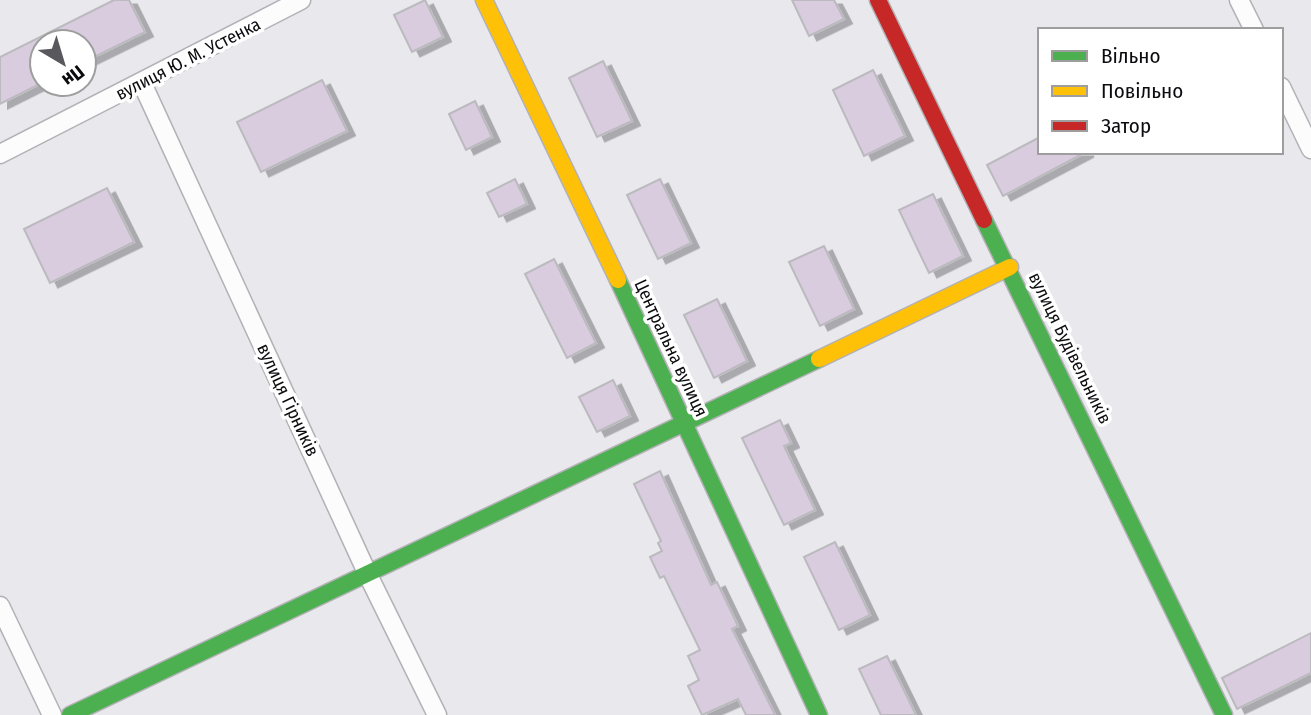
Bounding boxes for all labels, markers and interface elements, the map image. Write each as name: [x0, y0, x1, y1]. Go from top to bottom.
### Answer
street label: вулиця Ю. М. Устенка: [112, 13, 264, 105]
north arrow: [28, 28, 98, 98]
legend: [1038, 28, 1283, 154]
text: Вільно: [1101, 43, 1161, 69]
text: Пн: [58, 60, 89, 92]
text: Повільно: [1101, 78, 1183, 104]
text: Затор: [1101, 113, 1151, 139]
street label: вулиця Будівельників: [1024, 269, 1116, 427]
street label: Центральна вулиця: [630, 276, 712, 420]
street label: вулиця Гірників: [252, 340, 324, 460]

